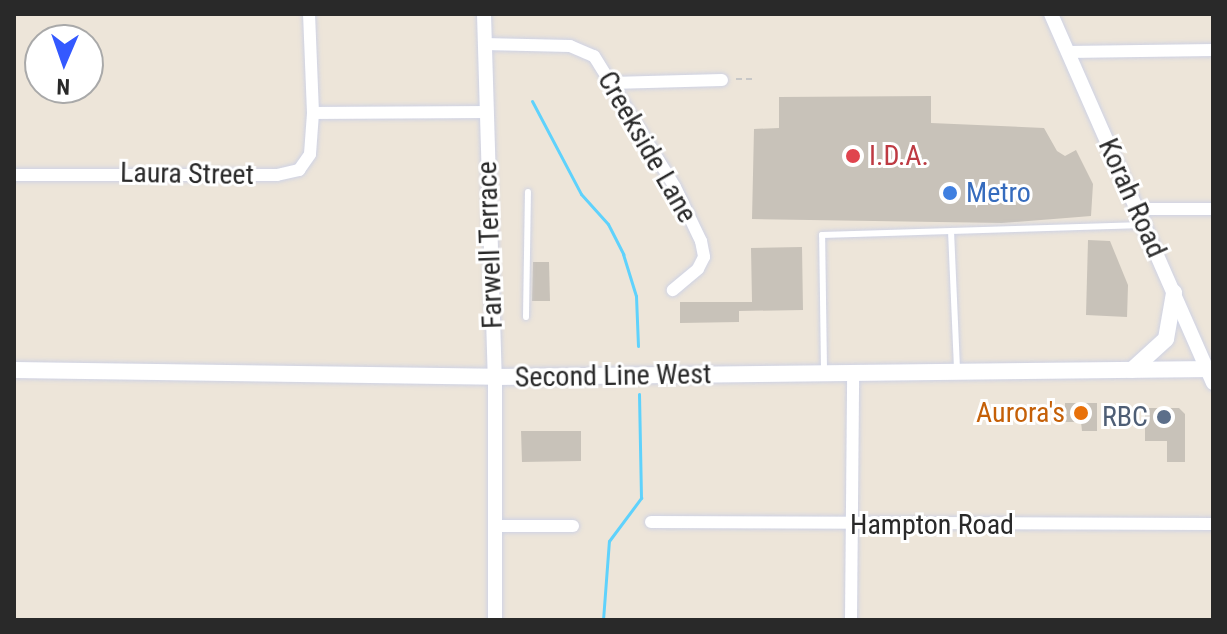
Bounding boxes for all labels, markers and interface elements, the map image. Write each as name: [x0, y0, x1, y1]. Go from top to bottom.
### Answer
north arrow: [24, 24, 104, 104]
street label: Creekside Lane: [590, 65, 704, 229]
text: N: [56, 74, 70, 99]
street label: Korah Road: [1091, 133, 1173, 263]
place label: I.D.A.: [869, 139, 929, 173]
marker: I.D.A.: [844, 147, 862, 165]
street label: Laura Street: [120, 156, 254, 192]
street label: Farwell Terrace: [470, 160, 510, 330]
place label: Metro: [966, 176, 1031, 210]
marker: Metro: [941, 184, 959, 202]
street label: Second Line West: [514, 357, 712, 395]
place label: Aurora's: [976, 396, 1065, 430]
place label: RBC: [1102, 400, 1148, 434]
marker: Aurora's: [1072, 404, 1090, 422]
marker: RBC: [1155, 408, 1173, 426]
street label: Hampton Road: [850, 508, 1014, 542]

